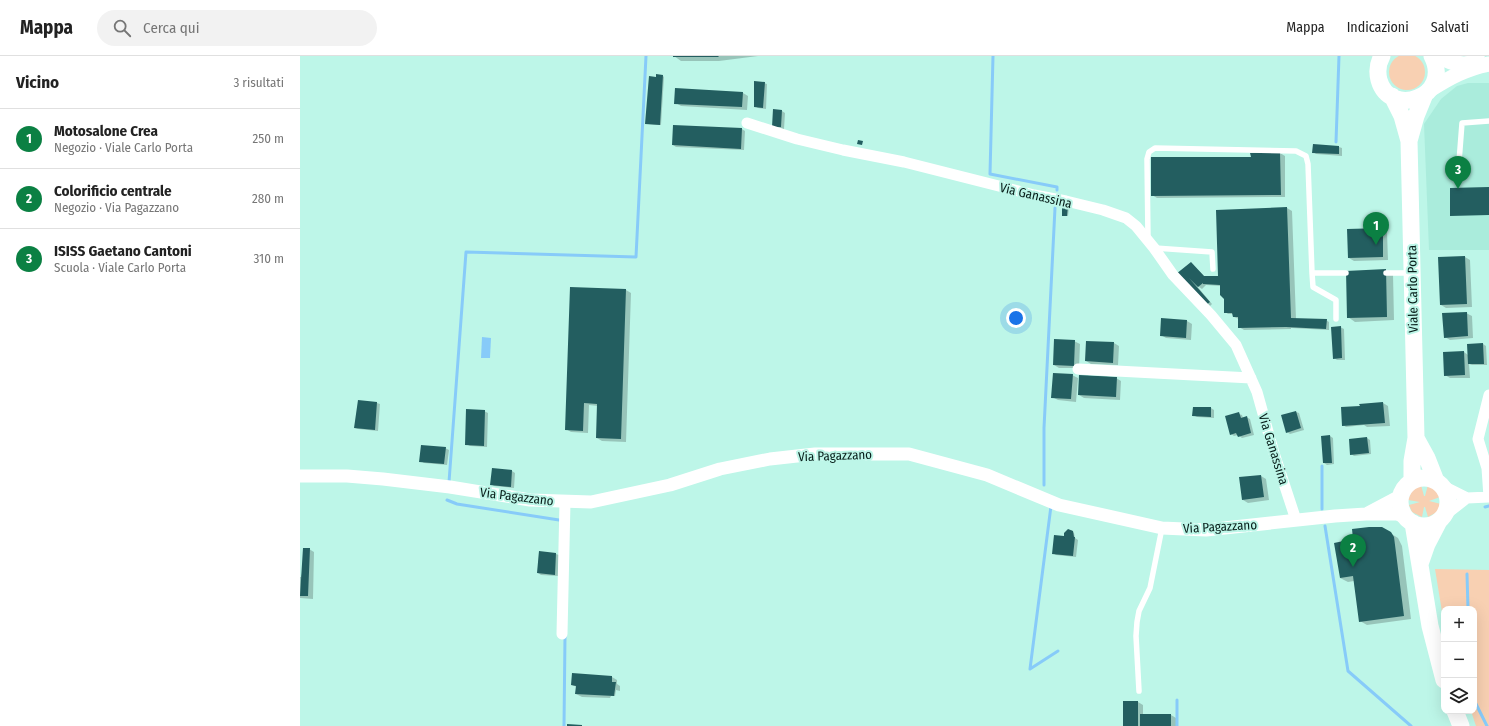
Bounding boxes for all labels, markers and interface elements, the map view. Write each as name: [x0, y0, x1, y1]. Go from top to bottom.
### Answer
search box: [97, 10, 377, 46]
text: Mappa: [20, 16, 73, 39]
icon: search: [111, 17, 133, 39]
text: Cerca qui: [143, 19, 199, 37]
text: Mappa: [1286, 19, 1325, 36]
text: Indicazioni: [1347, 19, 1409, 36]
text: Salvati: [1431, 19, 1469, 36]
text: Vicino: [16, 72, 59, 93]
text: 3 risultati: [233, 75, 284, 90]
text: Motosalone Crea: [54, 122, 158, 140]
text: 1: [26, 131, 32, 146]
text: 250 m: [252, 131, 284, 146]
text: Negozio · Viale Carlo Porta: [54, 140, 193, 155]
pin: 3: [1445, 156, 1471, 189]
street label: Via Ganassina: [998, 180, 1074, 211]
text: Colorificio centrale: [54, 182, 172, 200]
text: 2: [26, 191, 32, 206]
text: 280 m: [252, 191, 284, 206]
text: Negozio · Via Pagazzano: [54, 200, 179, 215]
pin: 1: [1363, 212, 1389, 245]
text: ISISS Gaetano Cantoni: [54, 242, 192, 260]
street label: Viale Carlo Porta: [1404, 245, 1421, 333]
text: 3: [26, 251, 32, 266]
text: 310 m: [254, 251, 284, 266]
text: Scuola · Viale Carlo Porta: [54, 260, 186, 275]
your location: [1006, 308, 1026, 328]
street label: Via Ganassina: [1256, 412, 1291, 487]
street label: Via Pagazzano: [798, 447, 872, 464]
street label: Via Pagazzano: [479, 485, 555, 508]
street label: Via Pagazzano: [1183, 517, 1258, 536]
pin: 2: [1340, 534, 1366, 567]
map controls: [1441, 606, 1477, 714]
button: +: [1441, 606, 1477, 642]
button: −: [1441, 642, 1477, 678]
button: layers: [1441, 678, 1477, 714]

